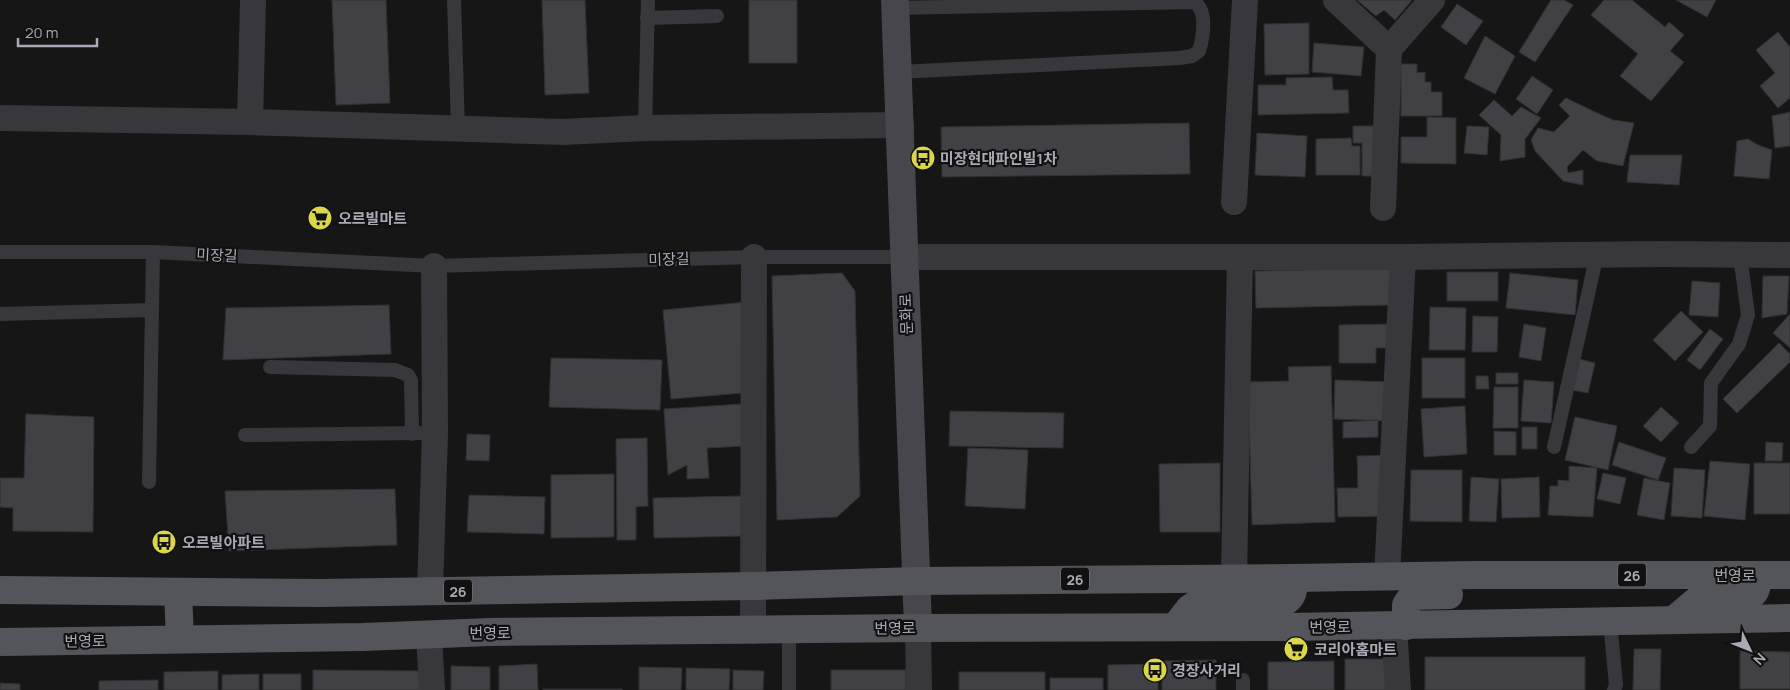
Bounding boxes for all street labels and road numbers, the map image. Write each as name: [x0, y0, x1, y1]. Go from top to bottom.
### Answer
street label: 미장길: [196, 243, 238, 267]
street label: 미장길: [648, 248, 690, 270]
street label: 문화로: [895, 293, 917, 335]
road number: 26: [1618, 564, 1646, 586]
street label: 번영로: [1714, 565, 1756, 586]
road number: 26: [1061, 568, 1089, 590]
road number: 26: [444, 580, 472, 602]
street label: 번영로: [1309, 616, 1351, 638]
street label: 번영로: [874, 617, 916, 639]
street label: 번영로: [469, 622, 511, 644]
street label: 번영로: [64, 630, 106, 652]

